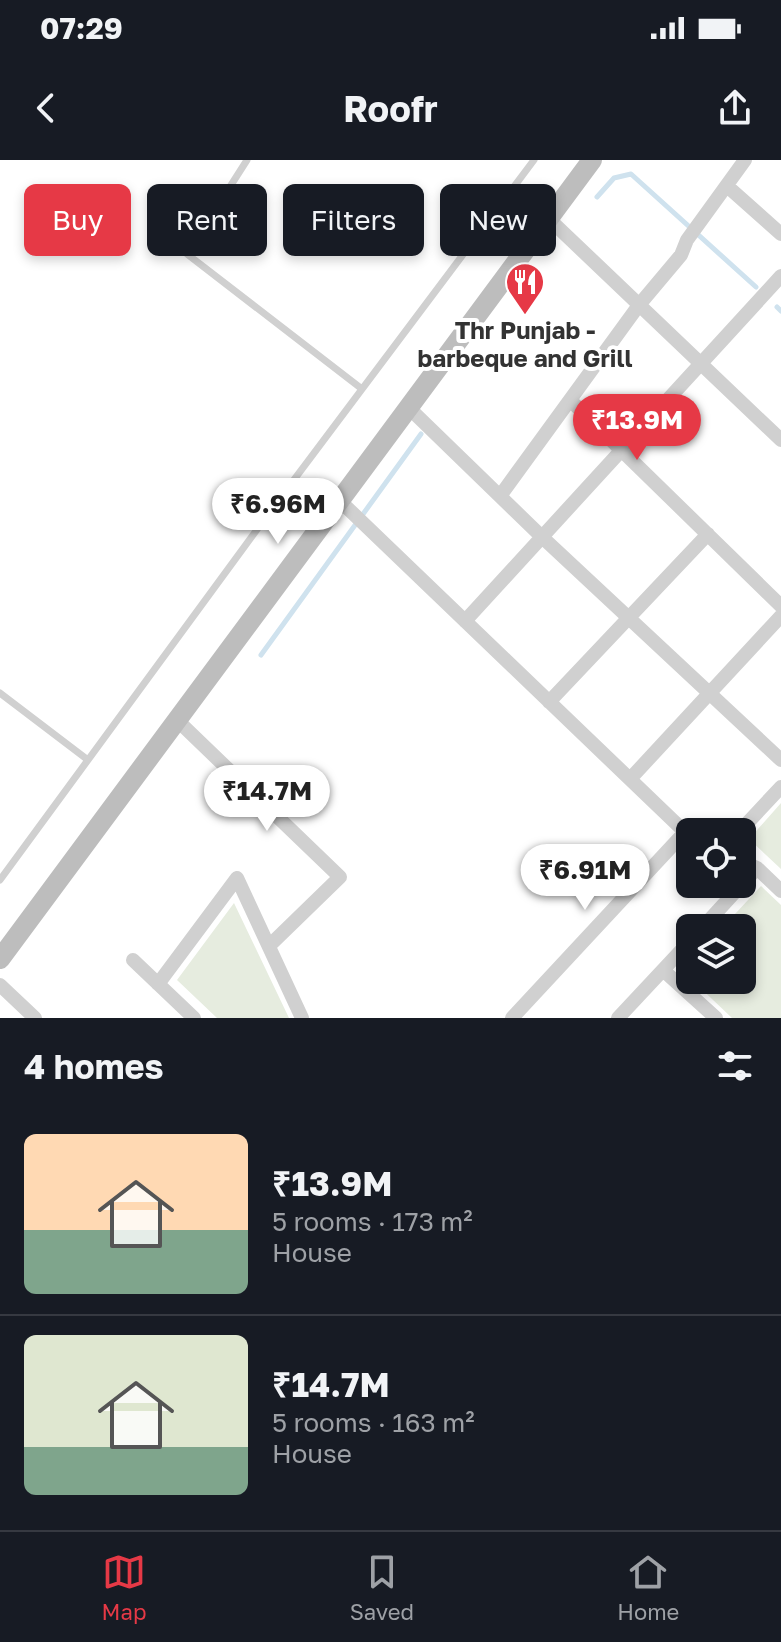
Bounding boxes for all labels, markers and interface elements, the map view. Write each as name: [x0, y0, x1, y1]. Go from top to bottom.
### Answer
text: 07:29: [40, 10, 123, 46]
icon: back: [24, 86, 68, 130]
icon: share: [713, 86, 757, 130]
text: Roofr: [343, 87, 438, 130]
chip: Buy: [24, 184, 131, 256]
chip: Rent: [147, 184, 267, 256]
chip: Filters: [283, 184, 424, 256]
chip: New: [440, 184, 556, 256]
restaurant icon: Thr Punjab - barbeque and Grill: [504, 261, 546, 316]
place label: Thr Punjab - barbeque and Grill: [417, 315, 633, 372]
pin: ₹13.9M: [572, 394, 702, 462]
text: ₹13.9M: [591, 404, 683, 435]
pin: ₹6.96M: [213, 478, 343, 546]
text: ₹6.96M: [230, 488, 326, 519]
pin: ₹14.7M: [202, 765, 332, 833]
text: ₹14.7M: [222, 775, 312, 806]
map controls: [676, 818, 756, 994]
button: locate: [676, 818, 756, 898]
pin: ₹6.91M: [520, 844, 650, 912]
text: ₹6.91M: [539, 854, 631, 885]
button: layers: [676, 914, 756, 994]
icon: filters: [713, 1044, 757, 1088]
text: 4 homes: [24, 1046, 164, 1086]
text: ₹13.9M: [272, 1163, 392, 1203]
icon: home: [88, 1166, 184, 1262]
text: 5 rooms · 173 m²: [272, 1206, 473, 1237]
text: House: [272, 1237, 352, 1268]
text: ₹14.7M: [272, 1364, 390, 1404]
icon: home: [88, 1367, 184, 1463]
text: 5 rooms · 163 m²: [272, 1407, 475, 1438]
text: House: [272, 1438, 352, 1469]
tab: Map: [102, 1550, 147, 1625]
tab: Saved: [350, 1550, 414, 1625]
tab: Home: [617, 1550, 679, 1625]

